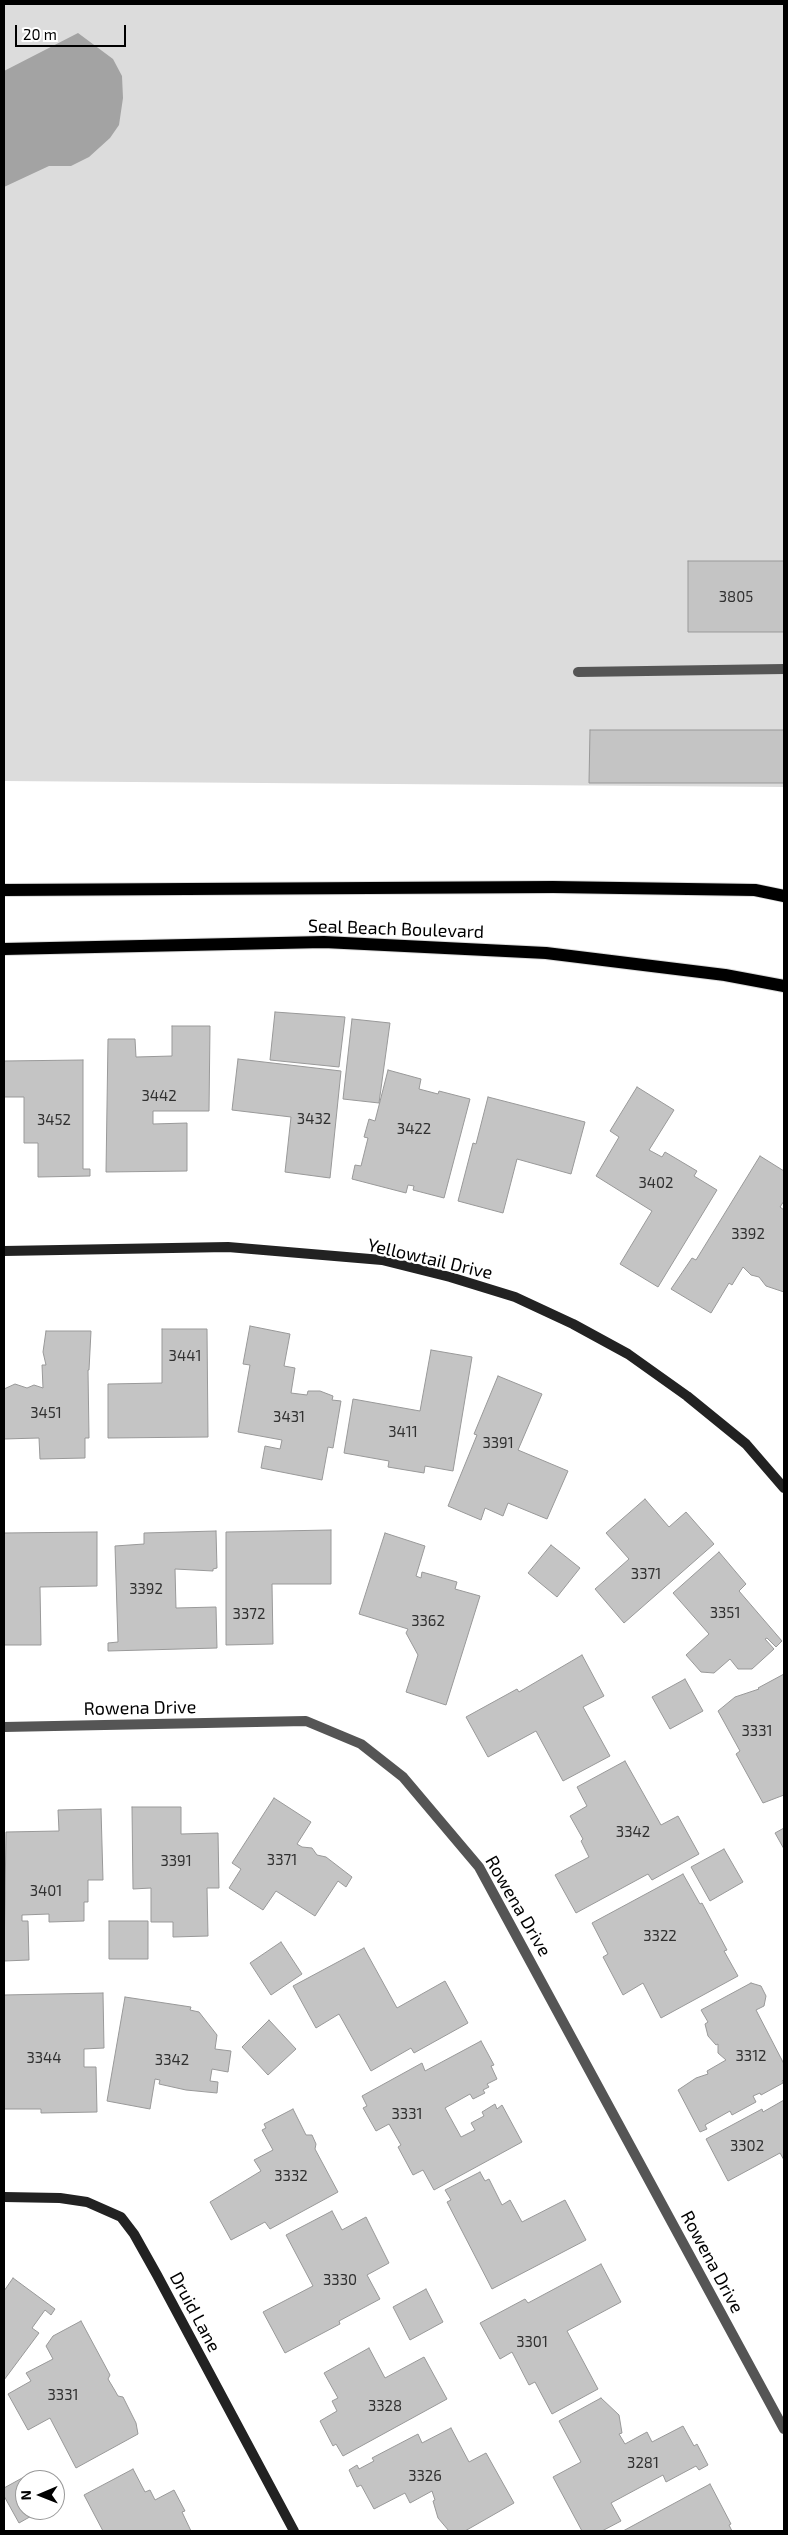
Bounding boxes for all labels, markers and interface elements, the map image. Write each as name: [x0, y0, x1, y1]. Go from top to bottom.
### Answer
scale bar: [18, 15, 129, 47]
text: 20 m: [23, 25, 57, 43]
house number: 3805: [719, 588, 753, 606]
street label: Seal Beach Boulevard: [308, 915, 484, 943]
house number: 3442: [141, 1087, 177, 1105]
house number: 3432: [297, 1110, 331, 1128]
house number: 3452: [37, 1111, 71, 1129]
house number: 3422: [397, 1120, 431, 1138]
house number: 3402: [638, 1174, 674, 1192]
house number: 3392: [731, 1225, 765, 1243]
street label: Yellowtail Drive: [365, 1234, 495, 1284]
house number: 3441: [169, 1347, 201, 1365]
house number: 3451: [30, 1404, 62, 1422]
house number: 3431: [273, 1408, 305, 1426]
house number: 3411: [388, 1423, 418, 1441]
house number: 3391: [482, 1434, 514, 1452]
house number: 3371: [631, 1565, 661, 1583]
house number: 3392: [129, 1580, 163, 1598]
house number: 3351: [710, 1604, 740, 1622]
house number: 3372: [233, 1605, 265, 1623]
house number: 3362: [411, 1612, 445, 1630]
street label: Rowena Drive: [83, 1696, 197, 1720]
house number: 3331: [742, 1722, 772, 1740]
house number: 3342: [616, 1823, 650, 1841]
house number: 3371: [267, 1851, 297, 1869]
house number: 3391: [160, 1852, 192, 1870]
street label: Rowena Drive: [480, 1852, 556, 1960]
house number: 3401: [30, 1882, 62, 1900]
house number: 3322: [643, 1927, 677, 1945]
house number: 3312: [735, 2047, 767, 2065]
house number: 3344: [26, 2049, 62, 2067]
house number: 3342: [155, 2051, 189, 2069]
house number: 3331: [392, 2105, 422, 2123]
house number: 3302: [730, 2137, 764, 2155]
house number: 3332: [274, 2167, 308, 2185]
street label: Rowena Drive: [676, 2207, 748, 2317]
street label: Druid Lane: [165, 2268, 225, 2356]
house number: 3330: [323, 2271, 357, 2289]
house number: 3301: [516, 2333, 548, 2351]
house number: 3331: [48, 2386, 78, 2404]
house number: 3328: [368, 2397, 402, 2415]
house number: 3281: [627, 2454, 659, 2472]
house number: 3326: [408, 2467, 442, 2485]
north arrow: [15, 2470, 65, 2520]
text: N: [17, 2490, 34, 2500]

